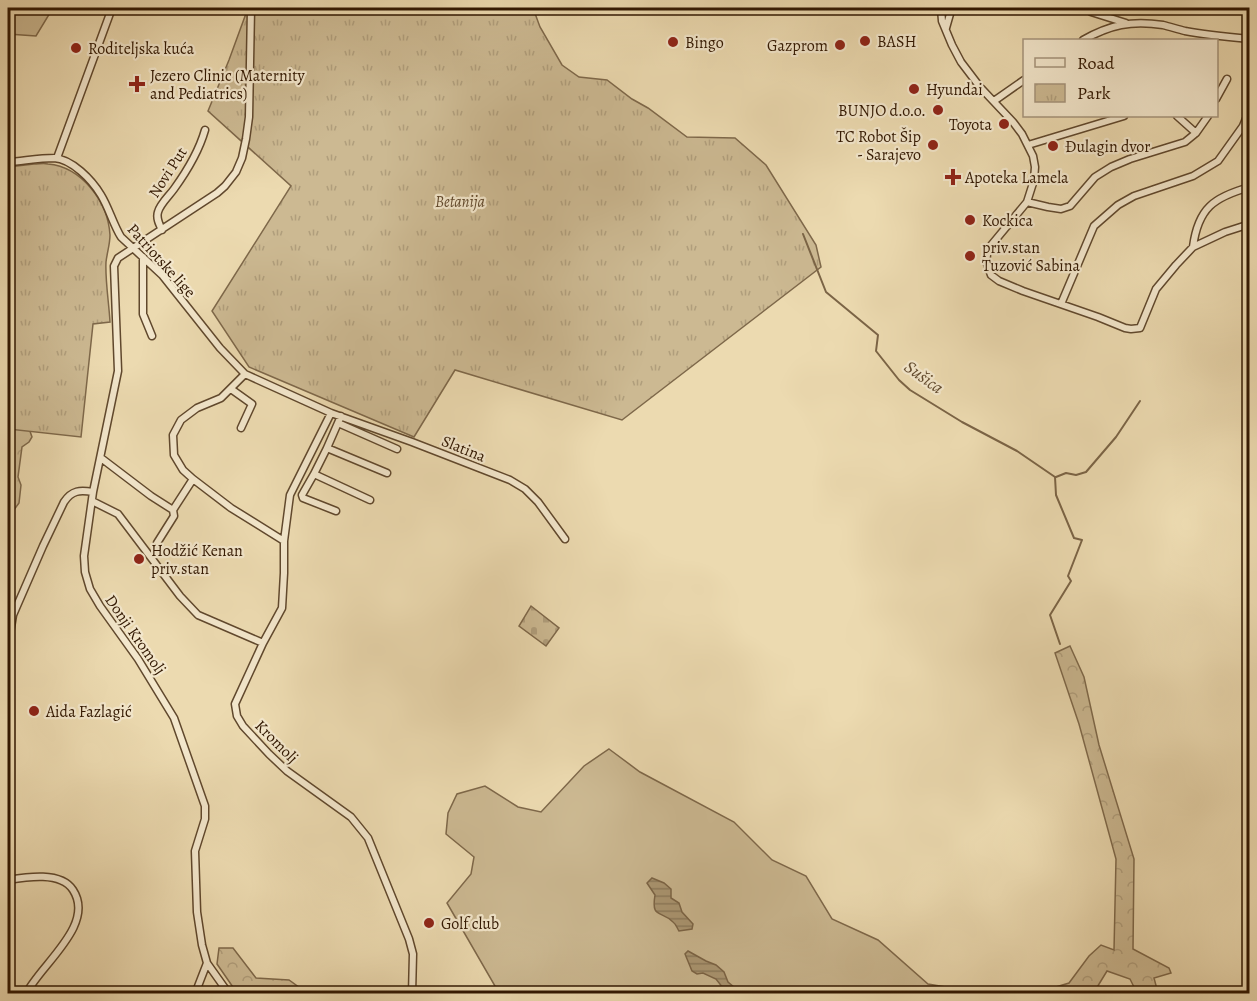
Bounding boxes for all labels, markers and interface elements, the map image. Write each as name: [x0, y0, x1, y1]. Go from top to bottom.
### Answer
place label: BASH: [877, 31, 916, 53]
place label: Bingo: [685, 32, 724, 54]
marker: BASH: [858, 34, 872, 48]
marker: Bingo: [666, 35, 680, 49]
place label: Gazprom: [767, 35, 828, 57]
place label: Roditeljska kuća: [88, 38, 195, 60]
marker: Gazprom: [833, 38, 847, 52]
legend: [1023, 39, 1218, 117]
marker: Roditeljska kuća: [69, 41, 83, 55]
text: Road: [1077, 51, 1115, 75]
place label: Jezero Clinic (Maternity and Pediatrics): [150, 65, 305, 105]
marker: Jezero Clinic (Maternity and Pediatrics): [128, 75, 146, 93]
place label: Hyundai: [926, 79, 983, 101]
text: Park: [1077, 81, 1111, 105]
marker: Hyundai: [907, 82, 921, 96]
place label: BUNJO d.o.o.: [838, 100, 926, 122]
marker: BUNJO d.o.o.: [931, 103, 945, 117]
place label: Toyota: [949, 114, 993, 136]
marker: Toyota: [997, 117, 1011, 131]
place label: TC Robot Šip - Sarajevo: [836, 126, 921, 166]
place label: Đulagin dvor: [1065, 136, 1150, 158]
marker: TC Robot Šip - Sarajevo: [926, 138, 940, 152]
marker: Đulagin dvor: [1046, 139, 1060, 153]
street label: Novi Put: [143, 143, 192, 202]
place label: Apoteka Lamela: [964, 167, 1069, 189]
marker: Apoteka Lamela: [946, 170, 960, 184]
park label: Betanija: [435, 191, 486, 213]
place label: Kockica: [982, 210, 1033, 232]
marker: Kockica: [963, 213, 977, 227]
street label: Patriotske lige: [122, 219, 201, 303]
place label: priv.stan Tuzović Sabina: [982, 237, 1081, 277]
marker: priv.stan Tuzović Sabina: [963, 249, 977, 263]
water label: Sušica: [900, 355, 948, 399]
street label: Slatina: [438, 430, 489, 468]
place label: Hodžić Kenan priv.stan: [151, 540, 243, 580]
marker: Hodžić Kenan priv.stan: [132, 552, 146, 566]
street label: Donji Kromolj: [100, 590, 171, 679]
place label: Aida Fazlagić: [45, 701, 132, 723]
marker: Aida Fazlagić: [27, 704, 41, 718]
street label: Kromolj: [250, 715, 303, 768]
place label: Golf club: [441, 913, 499, 935]
marker: Golf club: [422, 916, 436, 930]

